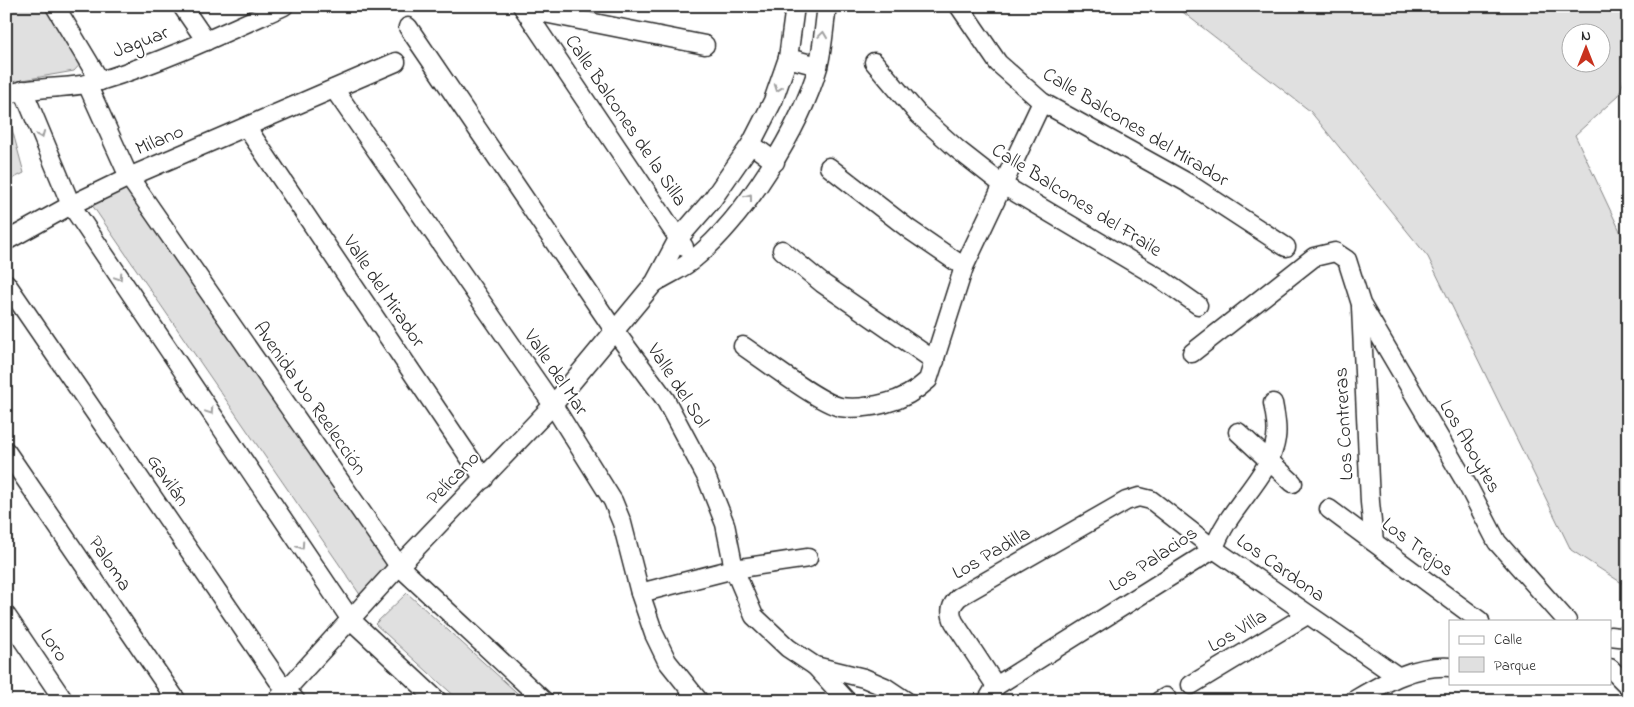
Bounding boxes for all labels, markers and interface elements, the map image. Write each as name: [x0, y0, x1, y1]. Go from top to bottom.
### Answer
street label: Jaguar: [109, 19, 174, 68]
north arrow: [1562, 22, 1612, 72]
text: N: [1581, 26, 1591, 47]
street label: Calle Balcones de la Silla: [557, 29, 693, 213]
one-way arrow: [817, 31, 827, 39]
street label: Calle Balcones del Mirador: [1036, 61, 1234, 196]
one-way arrow: [774, 83, 784, 91]
street label: Milano: [131, 118, 189, 164]
one-way arrow: [35, 130, 45, 139]
street label: Calle Balcones del Fraile: [985, 137, 1167, 265]
one-way arrow: [743, 193, 752, 203]
street label: Valle del Mirador: [334, 229, 432, 355]
one-way arrow: [113, 271, 122, 280]
street label: Avenida No Reelección: [245, 316, 373, 482]
street label: Valle del Mar: [515, 323, 595, 423]
street label: Valle del Sol: [638, 337, 715, 434]
street label: Los Contreras: [1328, 367, 1362, 481]
street label: Los Aboytes: [1431, 395, 1507, 499]
one-way arrow: [204, 406, 213, 415]
street label: Pelícano: [421, 445, 487, 513]
street label: Gavilán: [138, 449, 196, 513]
street label: Los Trejos: [1375, 511, 1459, 585]
street label: Los Padilla: [947, 520, 1037, 588]
street label: Los Palacios: [1104, 520, 1204, 600]
street label: Los Cardona: [1229, 528, 1331, 610]
street label: Paloma: [80, 530, 138, 598]
one-way arrow: [295, 540, 304, 550]
street label: Los Villa: [1203, 603, 1273, 661]
legend: [1449, 620, 1612, 684]
street label: Loro: [31, 624, 75, 668]
text: Calle: [1494, 629, 1522, 651]
text: Parque: [1494, 655, 1536, 677]

